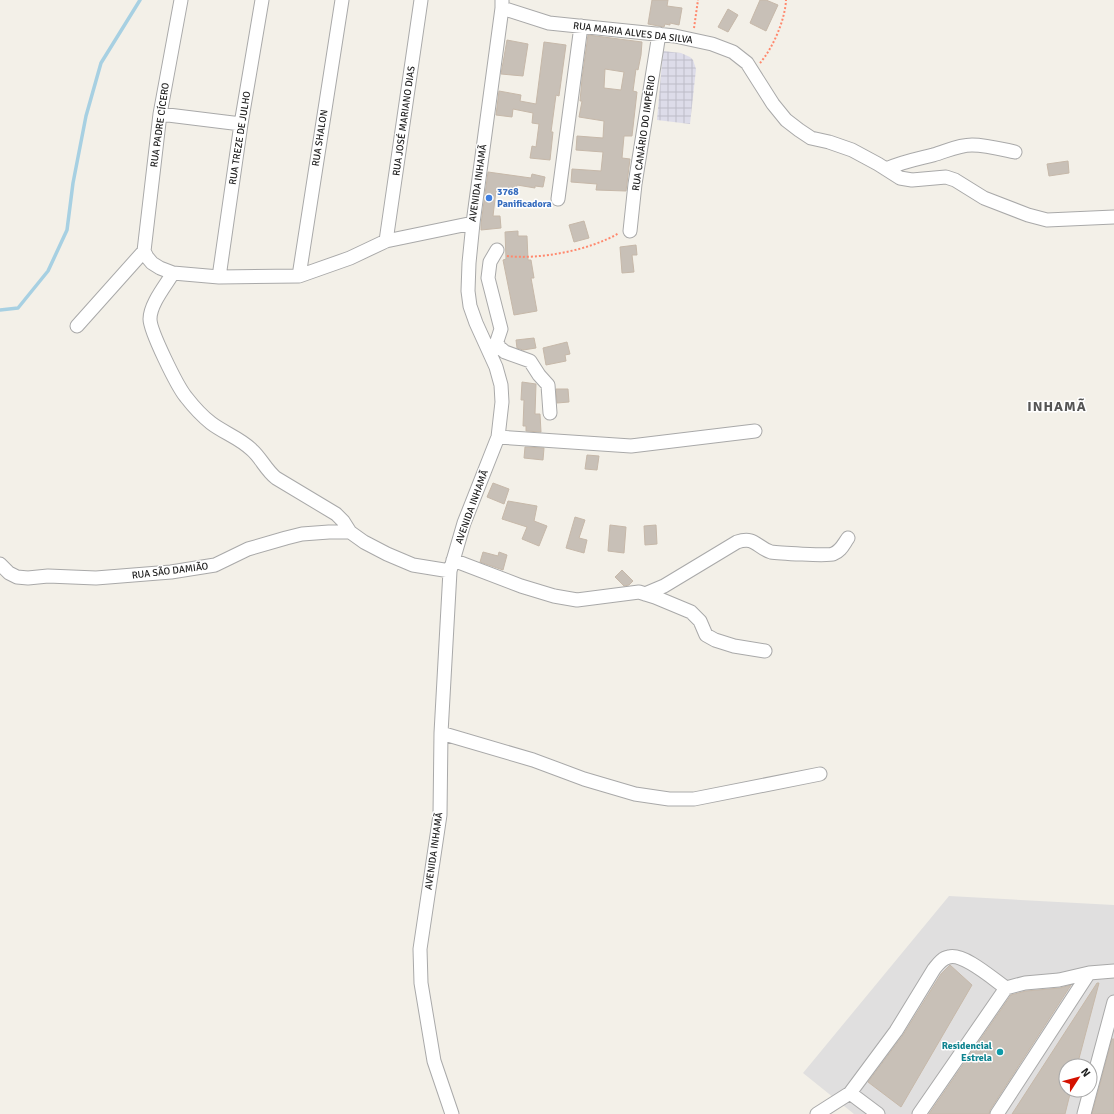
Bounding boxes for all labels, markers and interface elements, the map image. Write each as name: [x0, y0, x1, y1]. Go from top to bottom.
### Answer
street label: RUA MARIA ALVES DA SILVA: [572, 20, 694, 46]
street label: RUA JOSÉ MARIANO DIAS: [389, 65, 418, 177]
street label: RUA CANÁRIO DO IMPÉRIO: [629, 74, 658, 192]
street label: RUA PADRE CÍCERO: [147, 81, 172, 168]
street label: RUA TREZE DE JULHO: [227, 90, 253, 186]
street label: RUA SHALON: [310, 109, 330, 167]
street label: AVENIDA INHAMÃ: [467, 143, 489, 223]
place label: 3768 Panificadora: [497, 186, 552, 210]
marker: 3768 Panificadora: [484, 193, 494, 203]
district label: INHAMÃ: [1027, 398, 1087, 415]
street label: AVENIDA INHAMÃ: [453, 468, 491, 546]
street label: RUA SÃO DAMIÃO: [131, 560, 209, 582]
street label: AVENIDA INHAMÃ: [423, 811, 445, 891]
place label: Residencial Estrela: [942, 1040, 992, 1064]
marker: Residencial Estrela: [995, 1047, 1005, 1057]
north arrow: [1058, 1058, 1098, 1098]
text: N: [1078, 1065, 1093, 1079]

